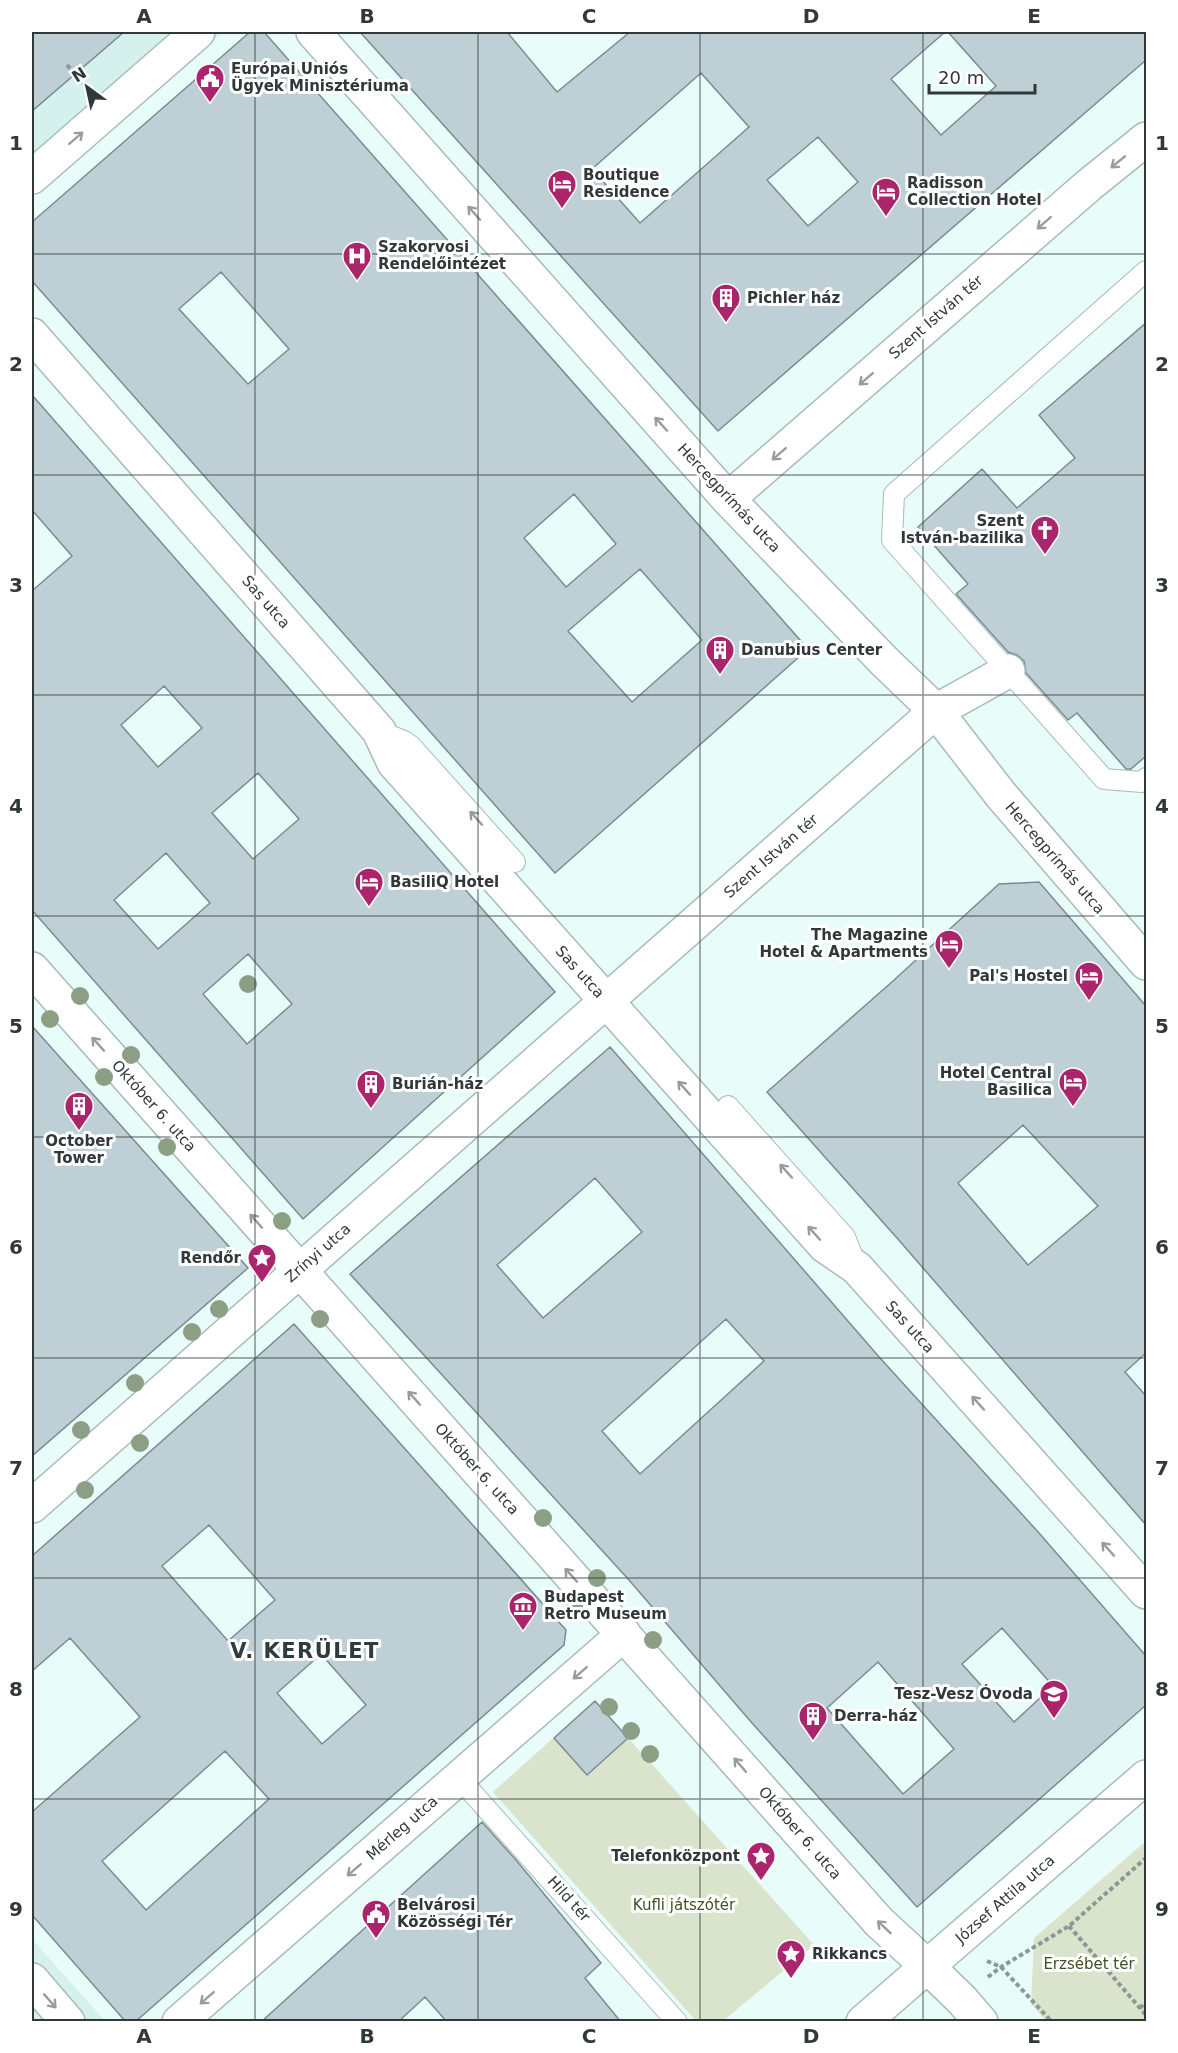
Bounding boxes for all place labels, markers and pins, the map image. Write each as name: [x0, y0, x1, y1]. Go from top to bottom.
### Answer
place label: Európai Uniós Ügyek Minisztériuma: [231, 60, 409, 95]
public building icon: Európai Uniós Ügyek Minisztériuma: [194, 62, 226, 104]
place label: Boutique Residence: [583, 166, 669, 201]
hotel icon: Boutique Residence: [546, 168, 578, 210]
place label: Radisson Collection Hotel: [907, 174, 1042, 209]
hotel icon: Radisson Collection Hotel: [870, 176, 902, 218]
place label: Szakorvosi Rendelőintézet: [378, 238, 506, 273]
hospital icon: Szakorvosi Rendelőintézet: [341, 240, 373, 282]
building icon: Pichler ház: [710, 282, 742, 324]
place label: Pichler ház: [747, 289, 840, 307]
place label: Szent István-bazilika: [900, 512, 1024, 547]
church icon: Szent István-bazilika: [1029, 514, 1061, 556]
building icon: Danubius Center: [704, 634, 736, 676]
place label: Danubius Center: [741, 641, 883, 659]
hotel icon: BasiliQ Hotel: [353, 866, 385, 908]
place label: BasiliQ Hotel: [390, 873, 499, 891]
place label: The Magazine Hotel & Apartments: [760, 926, 928, 961]
hotel icon: The Magazine Hotel & Apartments: [933, 928, 965, 970]
hotel icon: Pal's Hostel: [1073, 960, 1105, 1002]
place label: Pal's Hostel: [969, 967, 1068, 985]
place label: Hotel Central Basilica: [940, 1064, 1052, 1099]
hotel icon: Hotel Central Basilica: [1057, 1066, 1089, 1108]
building icon: Burián-ház: [355, 1068, 387, 1110]
place label: Burián-ház: [392, 1075, 483, 1093]
building icon: October Tower: [63, 1090, 95, 1132]
place label: October Tower: [45, 1132, 113, 1167]
place icon: Rendőr: [246, 1242, 278, 1284]
place label: Rendőr: [180, 1249, 242, 1267]
place label: Budapest Retro Museum: [544, 1588, 667, 1623]
museum icon: Budapest Retro Museum: [507, 1590, 539, 1632]
school or university icon: Tesz-Vesz Óvoda: [1038, 1678, 1070, 1720]
place label: Tesz-Vesz Óvoda: [894, 1684, 1033, 1703]
building icon: Derra-ház: [797, 1700, 829, 1742]
place label: Derra-ház: [834, 1707, 918, 1725]
place icon: Telefonközpont: [745, 1840, 777, 1882]
place label: Telefonközpont: [611, 1847, 740, 1865]
place label: Belvárosi Közösségi Tér: [397, 1896, 513, 1931]
public building icon: Belvárosi Közösségi Tér: [360, 1898, 392, 1940]
place icon: Rikkancs: [775, 1938, 807, 1980]
place label: Rikkancs: [812, 1945, 887, 1963]

